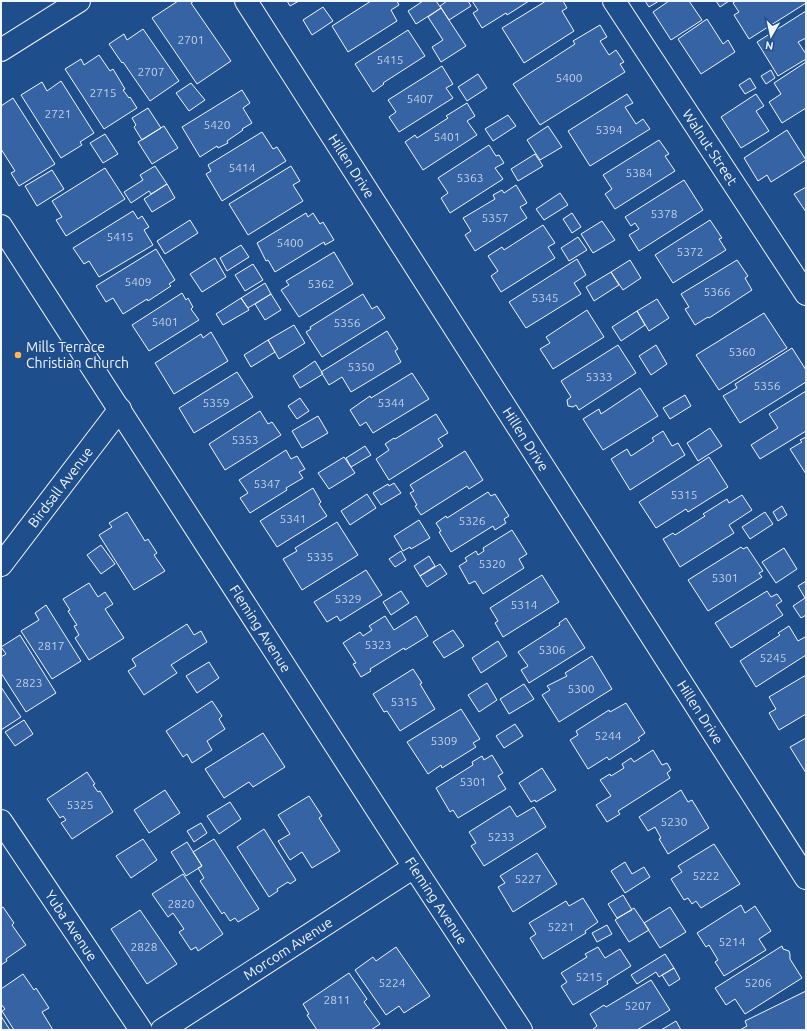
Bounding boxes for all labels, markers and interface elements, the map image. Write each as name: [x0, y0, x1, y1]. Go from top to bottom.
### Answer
north arrow: [751, 16, 791, 56]
house number: 2701: [177, 33, 205, 46]
text: N: [764, 39, 774, 52]
house number: 5415: [376, 53, 404, 66]
house number: 2707: [137, 65, 165, 78]
house number: 5400: [555, 71, 583, 84]
house number: 2715: [89, 86, 117, 99]
house number: 5407: [406, 92, 434, 105]
street label: Walnut Street: [679, 106, 741, 189]
house number: 2721: [44, 107, 72, 120]
house number: 5420: [203, 118, 231, 131]
house number: 5394: [595, 123, 623, 136]
house number: 5401: [433, 130, 461, 143]
street label: Hillen Drive: [325, 131, 378, 201]
house number: 5414: [228, 161, 256, 174]
house number: 5384: [625, 166, 653, 179]
house number: 5363: [456, 171, 484, 184]
house number: 5378: [650, 207, 678, 220]
house number: 5357: [481, 211, 509, 224]
house number: 5415: [106, 230, 134, 243]
house number: 5400: [276, 236, 304, 249]
house number: 5372: [676, 245, 704, 258]
house number: 5409: [124, 275, 152, 288]
house number: 5362: [307, 277, 335, 290]
house number: 5366: [703, 285, 731, 298]
house number: 5345: [531, 291, 559, 304]
house number: 5401: [151, 315, 179, 328]
house number: 5356: [333, 316, 361, 329]
place label: Mills Terrace Christian Church: [26, 339, 129, 371]
house number: 5360: [728, 345, 756, 358]
marker: Mills Terrace Christian Church: [13, 350, 23, 360]
house number: 5350: [347, 360, 375, 373]
house number: 5333: [585, 370, 613, 383]
house number: 5356: [753, 379, 781, 392]
house number: 5359: [202, 396, 230, 409]
house number: 5344: [377, 396, 405, 409]
street label: Hillen Drive: [500, 404, 552, 474]
house number: 5353: [231, 433, 259, 446]
street label: Birdsall Avenue: [25, 444, 96, 530]
house number: 5347: [253, 477, 281, 490]
house number: 5315: [670, 488, 698, 501]
house number: 5341: [279, 512, 307, 525]
house number: 5326: [458, 514, 486, 527]
house number: 5335: [306, 550, 334, 563]
house number: 5320: [478, 557, 506, 570]
house number: 5301: [711, 571, 739, 584]
street label: Fleming Avenue: [226, 582, 294, 675]
house number: 5329: [334, 592, 362, 605]
house number: 5314: [510, 598, 538, 611]
house number: 5323: [364, 638, 392, 651]
house number: 2817: [37, 639, 65, 652]
house number: 5306: [538, 643, 566, 656]
house number: 5245: [759, 651, 787, 664]
house number: 2823: [15, 676, 43, 689]
street label: Hillen Drive: [674, 677, 727, 747]
house number: 5300: [567, 682, 595, 695]
house number: 5315: [390, 695, 418, 708]
house number: 5244: [594, 729, 622, 742]
house number: 5309: [430, 734, 458, 747]
house number: 5301: [459, 775, 487, 788]
house number: 5325: [66, 798, 94, 811]
house number: 5230: [660, 815, 688, 828]
house number: 5233: [487, 830, 515, 843]
street label: Fleming Avenue: [402, 854, 471, 947]
house number: 5222: [692, 869, 720, 882]
house number: 5227: [514, 872, 542, 885]
street label: Yuba Avenue: [42, 887, 100, 964]
house number: 2820: [167, 897, 195, 910]
street label: Morcom Avenue: [240, 914, 335, 983]
house number: 5221: [547, 920, 575, 933]
house number: 5214: [718, 935, 746, 948]
house number: 2828: [130, 940, 158, 953]
house number: 5215: [575, 970, 603, 983]
house number: 5224: [378, 976, 406, 989]
house number: 5206: [744, 976, 772, 989]
house number: 2811: [323, 993, 351, 1006]
house number: 5207: [624, 999, 652, 1012]

